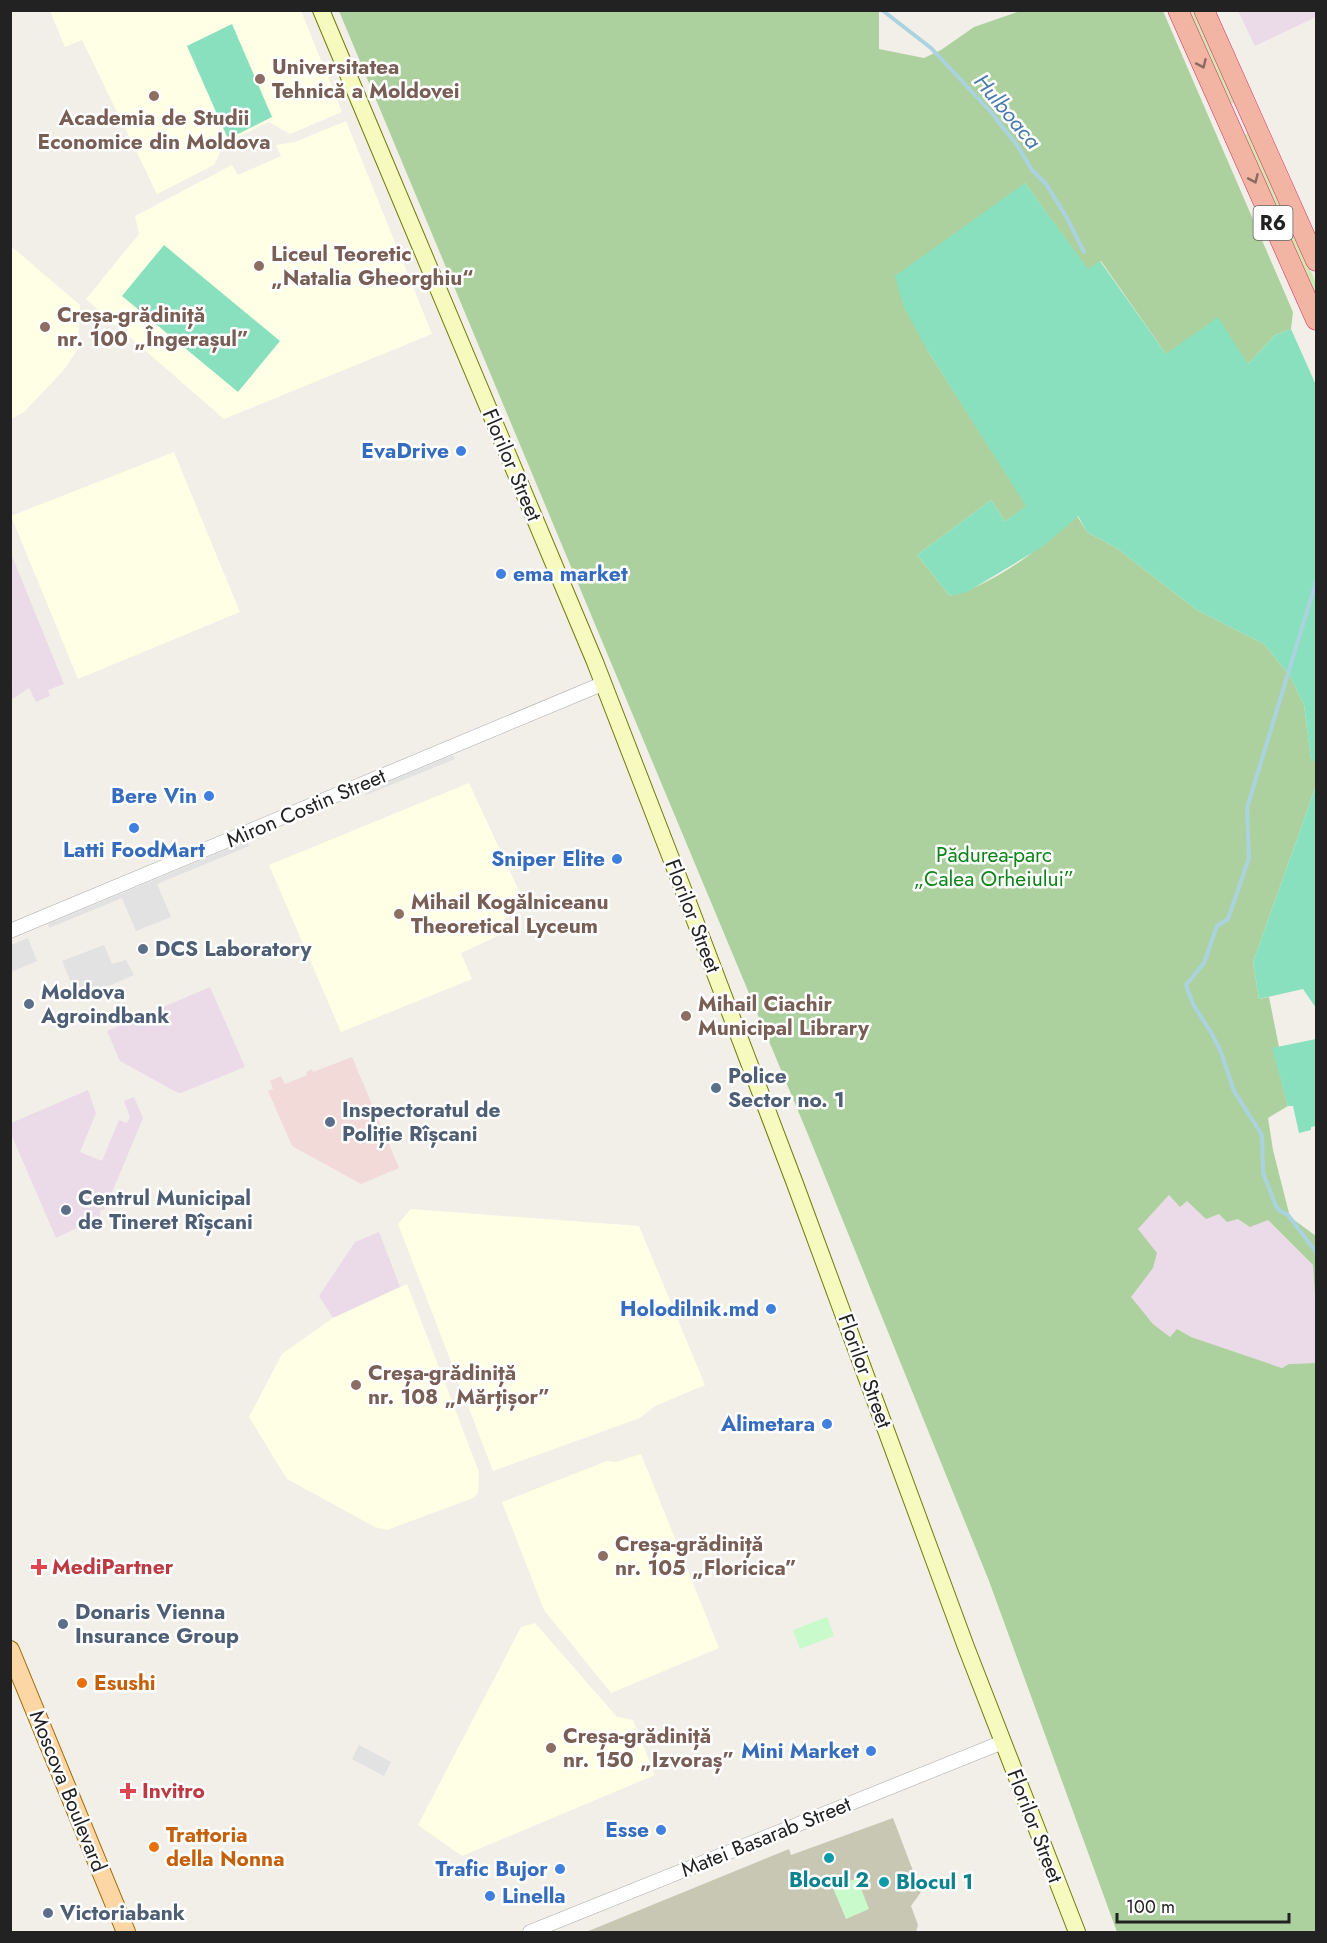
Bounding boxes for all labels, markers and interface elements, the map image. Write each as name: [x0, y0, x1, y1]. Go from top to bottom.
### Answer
place label: Universitatea Tehnică a Moldovei: [272, 52, 460, 106]
one-way arrow: [1195, 57, 1207, 68]
water label: Hulboaca: [967, 66, 1049, 156]
marker: Universitatea Tehnică a Moldovei: [253, 72, 267, 86]
marker: Academia de Studii Economice din Moldova: [147, 89, 161, 103]
place label: Academia de Studii Economice din Moldova: [38, 103, 270, 157]
one-way arrow: [1247, 173, 1259, 184]
road number: R6: [1254, 206, 1292, 240]
place label: Liceul Teoretic „Natalia Gheorghiu“: [271, 239, 473, 293]
marker: Liceul Teoretic „Natalia Gheorghiu“: [252, 259, 266, 273]
place label: Creșa-grădiniță nr. 100 „Îngerașul”: [57, 300, 249, 354]
marker: Creșa-grădiniță nr. 100 „Îngerașul”: [38, 320, 52, 334]
street label: Florilor Street: [475, 404, 549, 526]
place label: EvaDrive: [361, 436, 449, 466]
marker: EvaDrive: [454, 444, 468, 458]
place label: ema market: [513, 559, 628, 589]
marker: ema market: [494, 567, 508, 581]
street label: Miron Costin Street: [222, 761, 390, 855]
place label: Bere Vin: [111, 781, 197, 811]
marker: Bere Vin: [202, 789, 216, 803]
marker: Latti FoodMart: [127, 821, 141, 835]
place label: Latti FoodMart: [63, 835, 205, 865]
park label: Pădurea-parc „Calea Orheiului”: [914, 840, 1074, 894]
place label: Sniper Elite: [491, 844, 605, 874]
marker: Sniper Elite: [610, 852, 624, 866]
street label: Florilor Street: [658, 855, 728, 977]
place label: Mihail Kogălniceanu Theoretical Lyceum: [411, 887, 609, 941]
marker: Mihail Kogălniceanu Theoretical Lyceum: [392, 907, 406, 921]
place label: DCS Laboratory: [155, 934, 313, 964]
marker: DCS Laboratory: [136, 942, 150, 956]
place label: Moldova Agroindbank: [40, 977, 169, 1031]
place label: Mihail Ciachir Municipal Library: [698, 989, 870, 1043]
marker: Moldova Agroindbank: [22, 997, 36, 1011]
marker: Mihail Ciachir Municipal Library: [679, 1009, 693, 1023]
place label: Police Sector no. 1: [728, 1061, 845, 1115]
marker: Police Sector no. 1: [709, 1081, 723, 1095]
place label: Inspectoratul de Poliție Rîșcani: [342, 1095, 500, 1149]
marker: Inspectoratul de Poliție Rîșcani: [323, 1115, 337, 1129]
place label: Centrul Municipal de Tineret Rîșcani: [78, 1183, 253, 1237]
marker: Centrul Municipal de Tineret Rîșcani: [59, 1203, 73, 1217]
place label: Holodilnik.md: [620, 1294, 759, 1324]
marker: Holodilnik.md: [764, 1302, 778, 1316]
street label: Florilor Street: [830, 1310, 900, 1432]
place label: Creșa-grădiniță nr. 108 „Mărțișor”: [368, 1358, 550, 1412]
marker: Creșa-grădiniță nr. 108 „Mărțișor”: [349, 1378, 363, 1392]
place label: Alimetara: [720, 1409, 815, 1439]
marker: Alimetara: [820, 1417, 834, 1431]
place label: Creșa-grădiniță nr. 105 „Floricica”: [615, 1529, 797, 1583]
marker: Creșa-grădiniță nr. 105 „Floricica”: [596, 1549, 610, 1563]
place label: MediPartner: [52, 1552, 174, 1582]
marker: MediPartner: [30, 1558, 48, 1576]
place label: Donaris Vienna Insurance Group: [75, 1597, 239, 1651]
marker: Donaris Vienna Insurance Group: [56, 1617, 70, 1631]
place label: Esushi: [94, 1668, 156, 1698]
marker: Esushi: [75, 1676, 89, 1690]
street label: Moscova Boulevard: [22, 1706, 114, 1876]
place label: Creșa-grădiniță nr. 150 „Izvoraș”: [563, 1721, 734, 1775]
place label: Mini Market: [741, 1736, 859, 1766]
marker: Creșa-grădiniță nr. 150 „Izvoraș”: [544, 1741, 558, 1755]
marker: Mini Market: [864, 1744, 878, 1758]
street label: Florilor Street: [1000, 1765, 1070, 1887]
place label: Invitro: [142, 1776, 205, 1806]
marker: Invitro: [119, 1782, 137, 1800]
street label: Matei Basarab Street: [677, 1789, 855, 1885]
place label: Esse: [605, 1815, 649, 1845]
place label: Trattoria della Nonna: [166, 1820, 284, 1874]
marker: Esse: [654, 1823, 668, 1837]
marker: Trattoria della Nonna: [147, 1840, 161, 1854]
marker: Blocul 2: [822, 1851, 836, 1865]
place label: Trafic Bujor: [436, 1854, 548, 1884]
marker: Trafic Bujor: [553, 1862, 567, 1876]
place label: Blocul 2: [789, 1865, 869, 1895]
place label: Blocul 1: [896, 1867, 973, 1897]
marker: Blocul 1: [877, 1875, 891, 1889]
place label: Linella: [502, 1881, 566, 1911]
scale bar: [1117, 1886, 1290, 1924]
marker: Linella: [483, 1889, 497, 1903]
text: 100 m: [1126, 1894, 1175, 1920]
place label: Victoriabank: [59, 1898, 185, 1928]
marker: Victoriabank: [41, 1906, 55, 1920]

